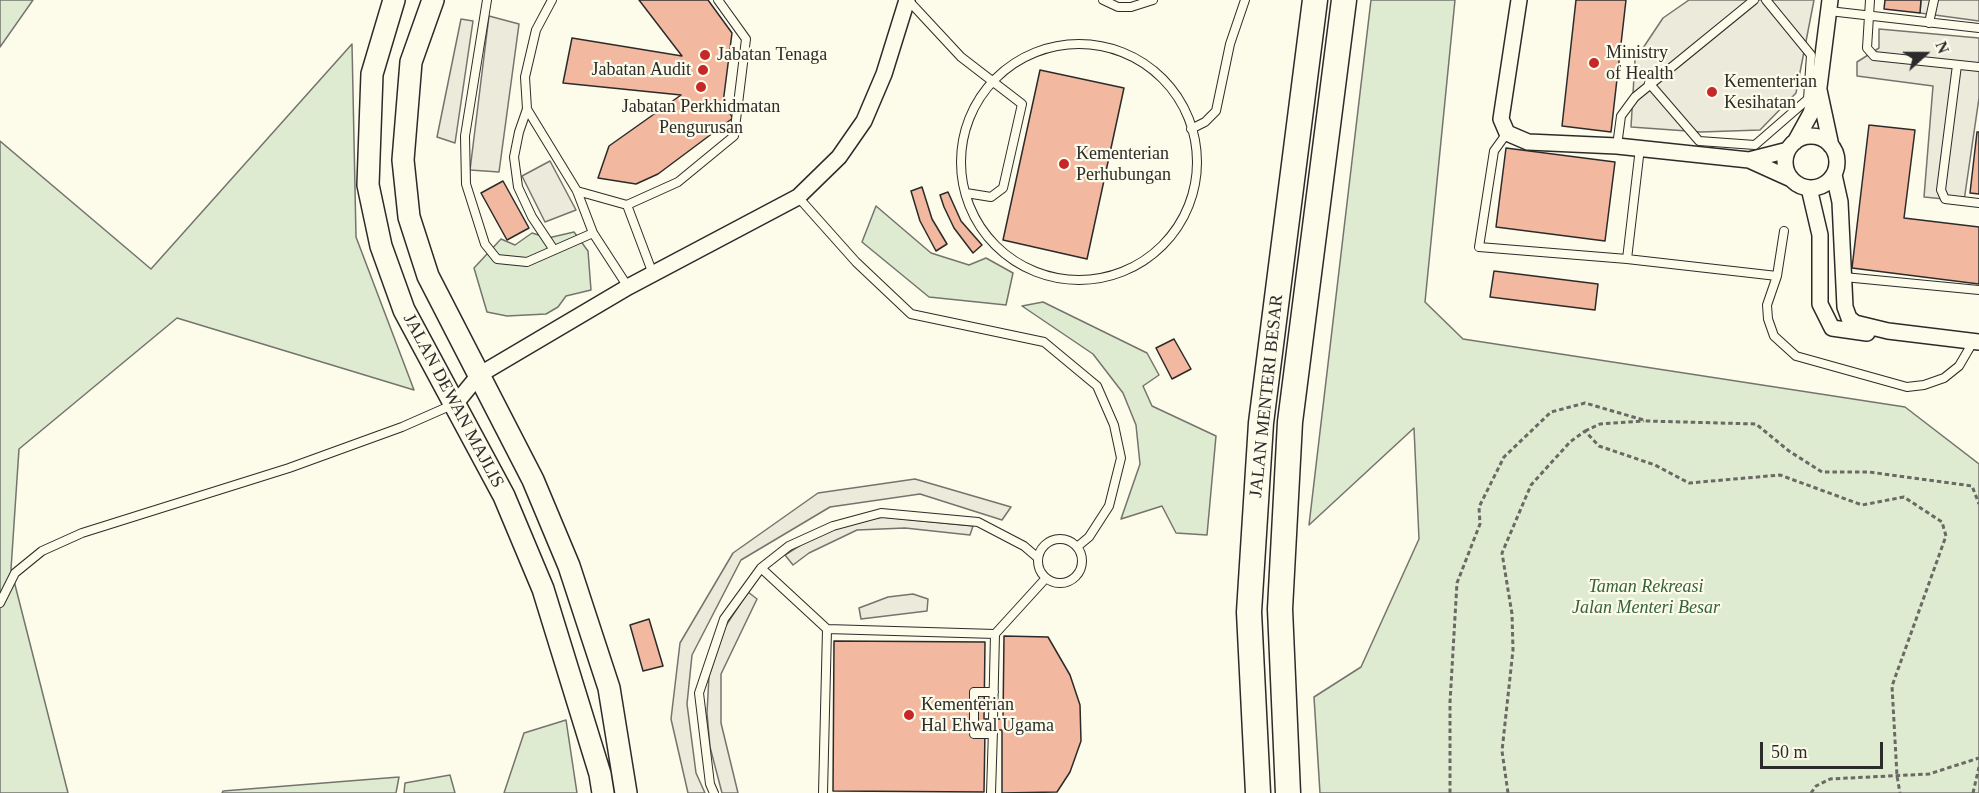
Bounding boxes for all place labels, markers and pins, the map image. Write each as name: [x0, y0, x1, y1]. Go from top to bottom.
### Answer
place label: Ministry of Health: [1606, 42, 1673, 84]
place label: Jabatan Tenaga: [717, 44, 827, 66]
marker: Jabatan Tenaga: [698, 48, 712, 62]
marker: Ministry of Health: [1587, 56, 1601, 70]
place label: Jabatan Audit: [592, 59, 691, 81]
marker: Jabatan Audit: [696, 63, 710, 77]
place label: Kementerian Kesihatan: [1724, 71, 1817, 113]
marker: Jabatan Perkhidmatan Pengurusan: [694, 80, 708, 94]
marker: Kementerian Kesihatan: [1705, 85, 1719, 99]
place label: Jabatan Perkhidmatan Pengurusan: [622, 96, 780, 138]
place label: Kementerian Perhubungan: [1076, 143, 1171, 186]
marker: Kementerian Perhubungan: [1057, 157, 1071, 171]
place label: Kementerian Hal Ehwal Ugama: [921, 694, 1054, 736]
marker: Kementerian Hal Ehwal Ugama: [902, 708, 916, 722]

